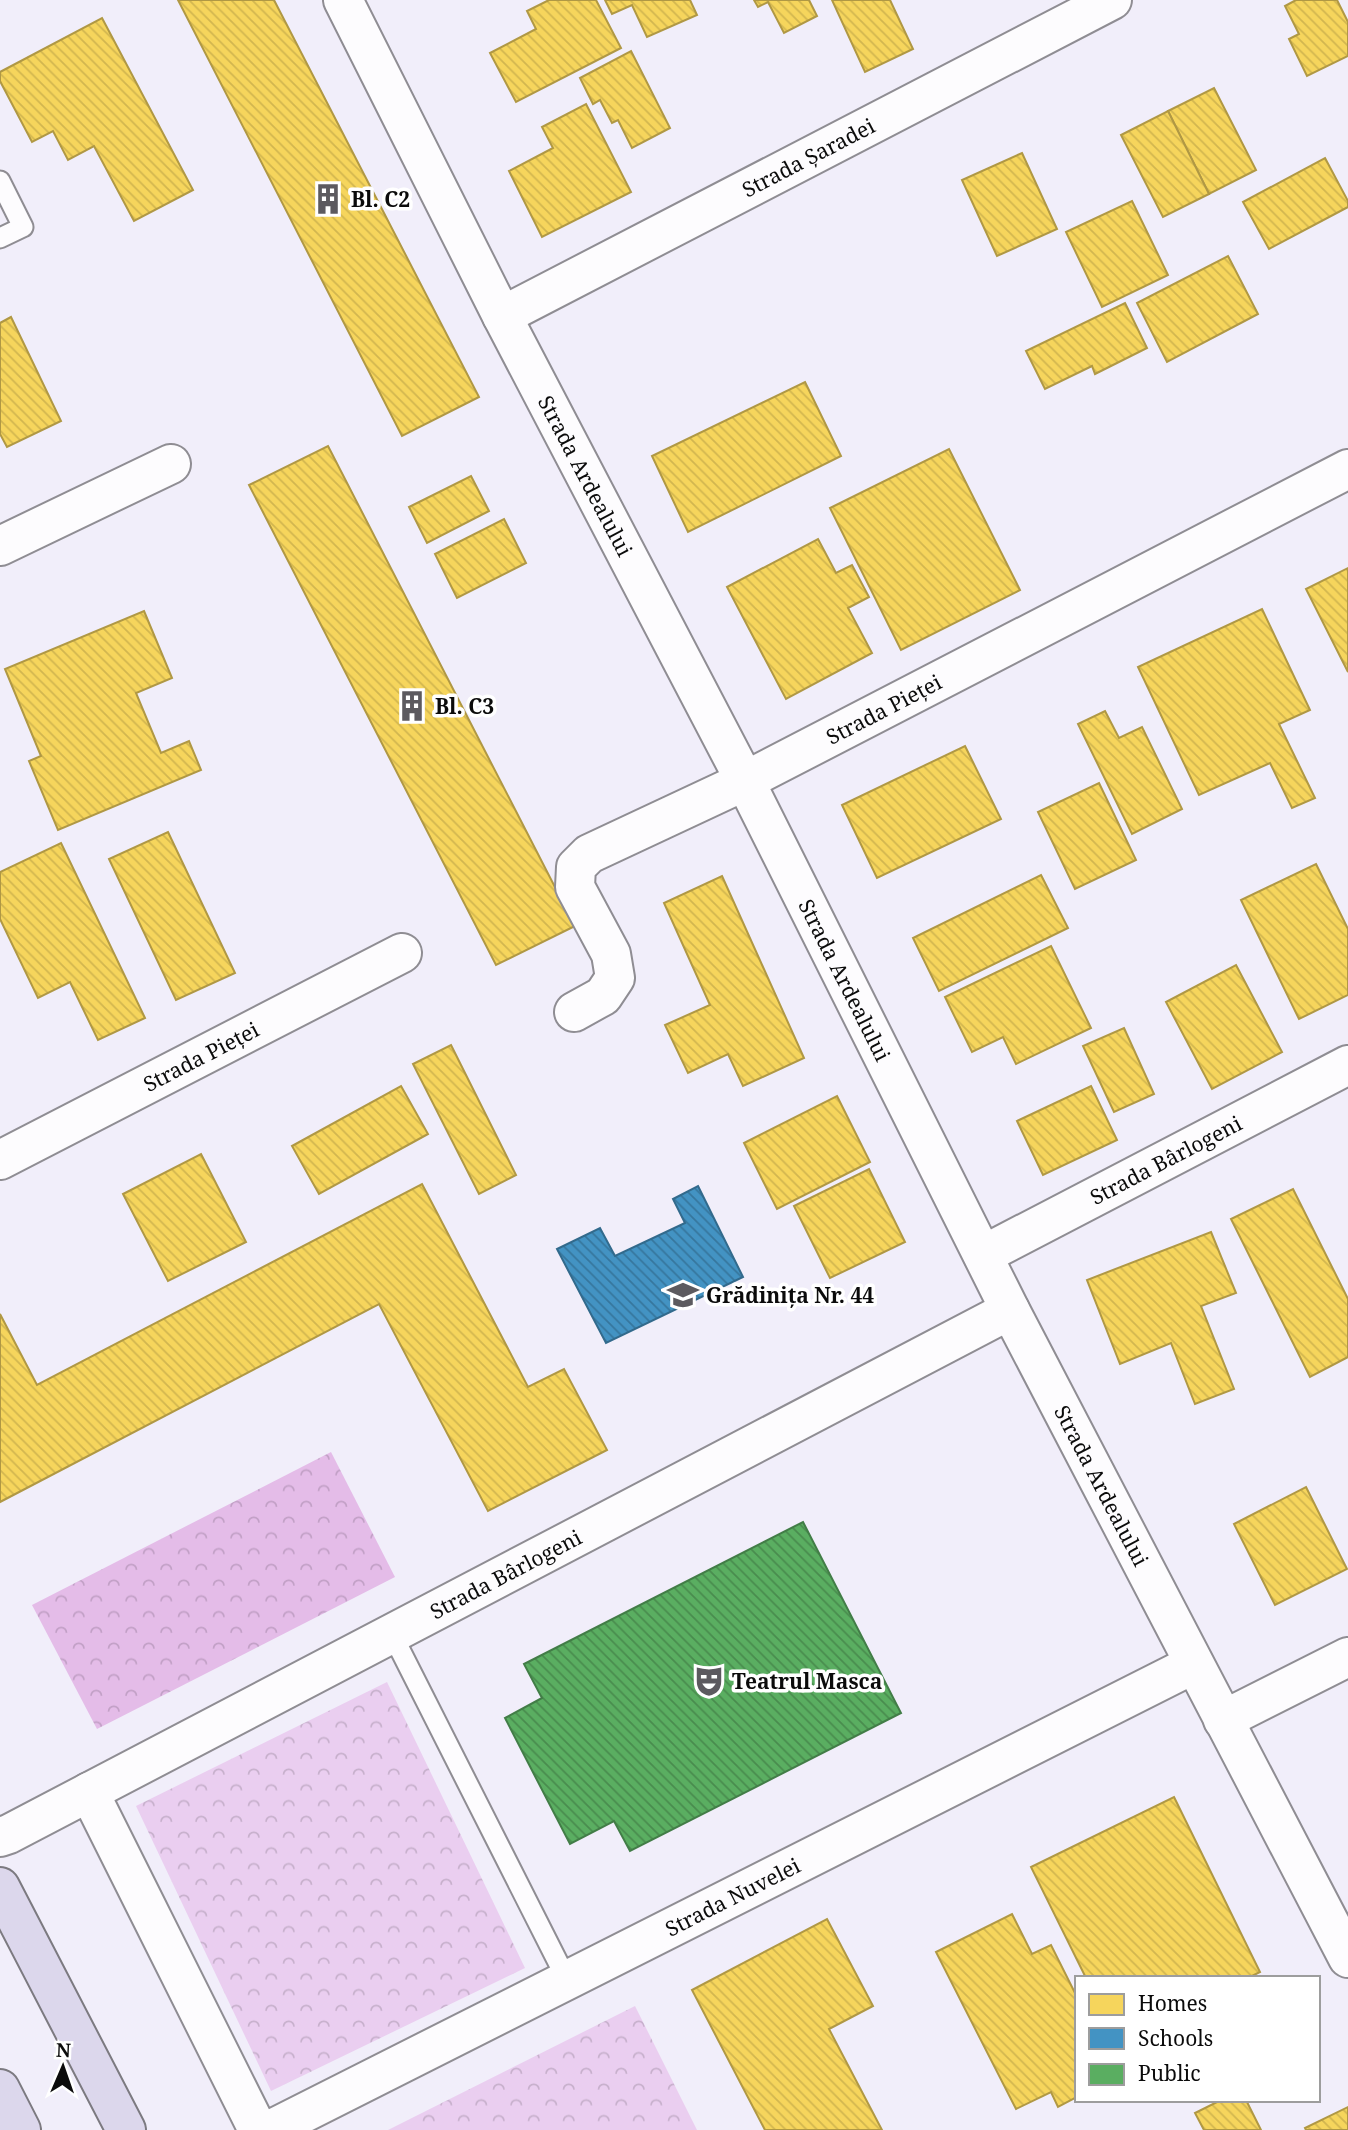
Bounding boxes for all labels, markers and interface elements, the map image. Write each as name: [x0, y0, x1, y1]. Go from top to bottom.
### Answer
street label: Strada Șaradei: [737, 111, 880, 203]
building icon: Bl. C2: [311, 182, 345, 216]
place label: Bl. C2: [351, 185, 410, 213]
street label: Strada Ardealului: [532, 391, 639, 561]
street label: Strada Pieței: [821, 668, 947, 751]
building icon: Bl. C3: [395, 689, 429, 723]
place label: Bl. C3: [435, 692, 494, 720]
street label: Strada Ardealului: [792, 894, 897, 1066]
street label: Strada Pieței: [138, 1015, 264, 1098]
street label: Strada Bârlogeni: [1085, 1109, 1247, 1211]
school or university icon: Grădinița Nr. 44: [666, 1278, 700, 1312]
place label: Grădinița Nr. 44: [706, 1281, 874, 1309]
street label: Strada Ardealului: [1048, 1400, 1155, 1571]
street label: Strada Bârlogeni: [425, 1523, 586, 1625]
theatre icon: Teatrul Masca: [692, 1664, 726, 1698]
place label: Teatrul Masca: [732, 1667, 882, 1695]
street label: Strada Nuvelei: [660, 1851, 805, 1942]
legend: [1075, 1976, 1320, 2102]
text: Homes: [1138, 1989, 1207, 2017]
text: Schools: [1138, 2024, 1213, 2052]
north arrow: [28, 2032, 98, 2102]
text: N: [56, 2037, 72, 2063]
text: Public: [1138, 2059, 1200, 2087]

